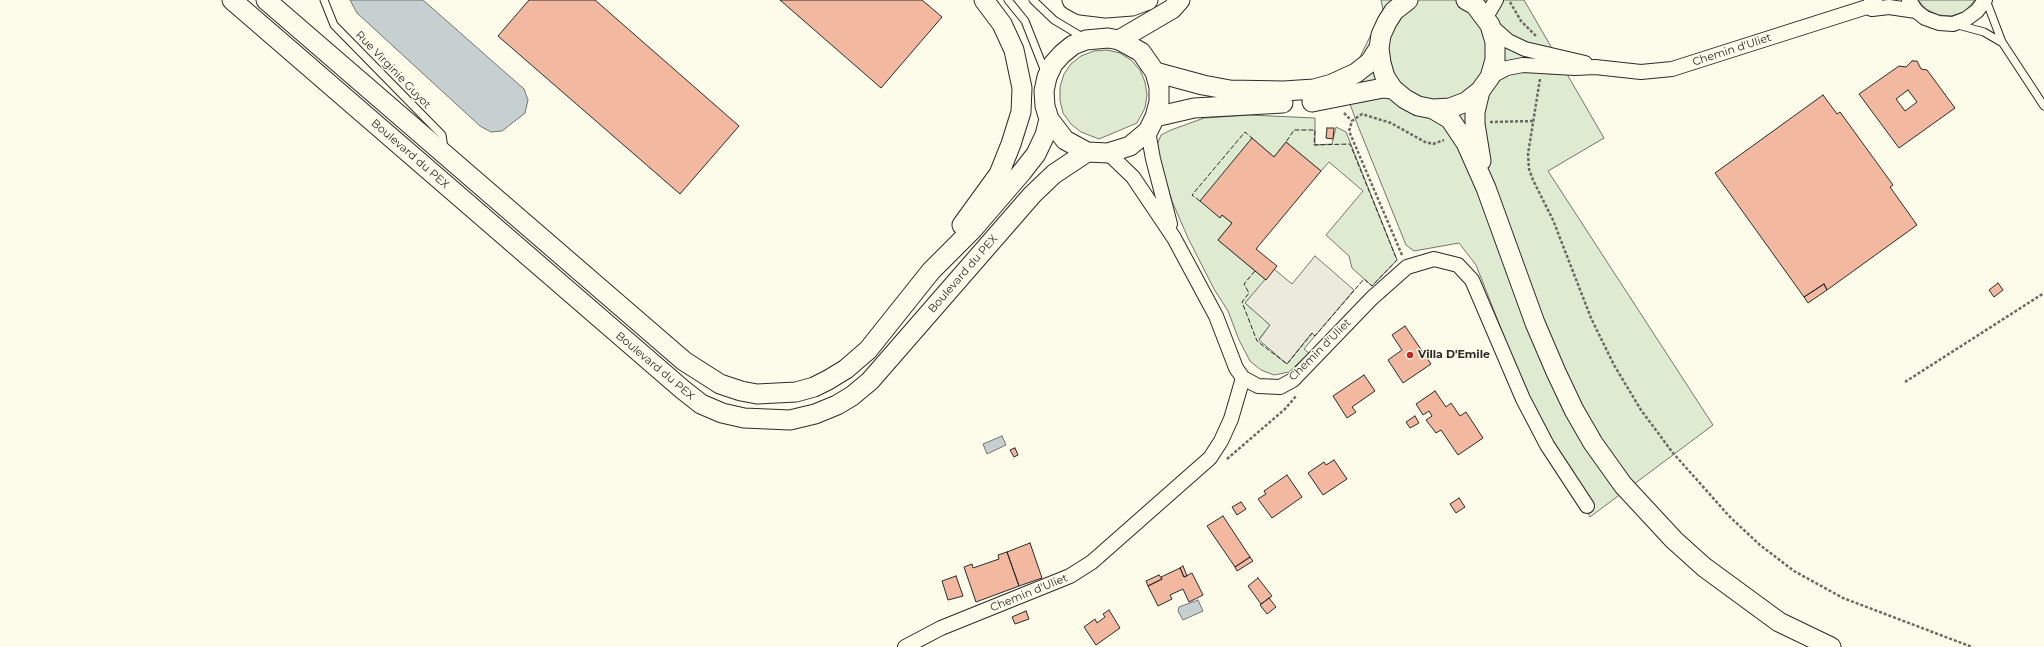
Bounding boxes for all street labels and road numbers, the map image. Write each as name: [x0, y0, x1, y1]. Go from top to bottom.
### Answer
street label: Rue Virginie Guyot: [352, 28, 434, 112]
street label: Chemin d'Uliet: [1691, 31, 1773, 69]
street label: Boulevard du PEX: [368, 117, 452, 191]
street label: Boulevard du PEX: [926, 232, 1000, 316]
street label: Chemin d'Uliet: [1286, 316, 1354, 384]
street label: Boulevard du PEX: [613, 329, 697, 403]
street label: Chemin d'Uliet: [988, 571, 1070, 615]

